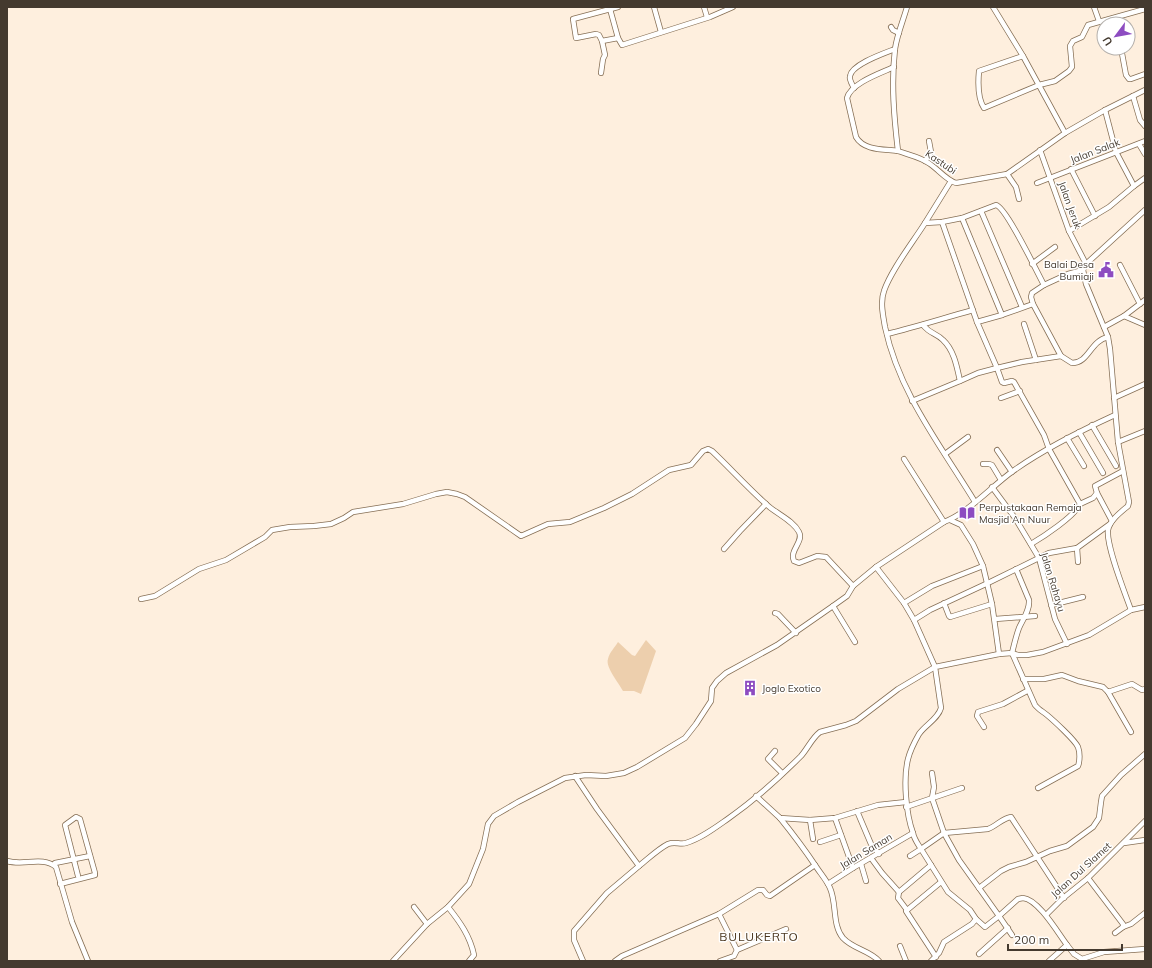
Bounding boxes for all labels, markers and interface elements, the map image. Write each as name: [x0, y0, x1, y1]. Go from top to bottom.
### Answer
north arrow: [1096, 16, 1136, 56]
text: U: [1099, 34, 1116, 48]
street label: Jalan Salak: [1068, 135, 1122, 166]
street label: Kastubi: [923, 147, 959, 177]
street label: Jalan Jeruk: [1055, 180, 1085, 231]
place label: Balai Desa Bumiaji: [1044, 258, 1094, 283]
public building icon: Balai Desa Bumiaji: [1097, 261, 1115, 279]
place label: Perpustakaan Remaja Masjid An Nuur: [979, 501, 1082, 526]
library icon: Perpustakaan Remaja Masjid An Nuur: [958, 504, 976, 522]
street label: Jalan Rahayu: [1038, 550, 1068, 614]
building icon: Joglo Exotico: [741, 679, 759, 697]
place label: Joglo Exotico: [762, 682, 821, 695]
street label: Jalan Saman: [837, 830, 895, 872]
street label: Jalan Dul Slamet: [1048, 839, 1114, 900]
scale bar: [1008, 926, 1122, 952]
district label: BULUKERTO: [719, 929, 799, 944]
text: 200 m: [1014, 932, 1049, 947]

